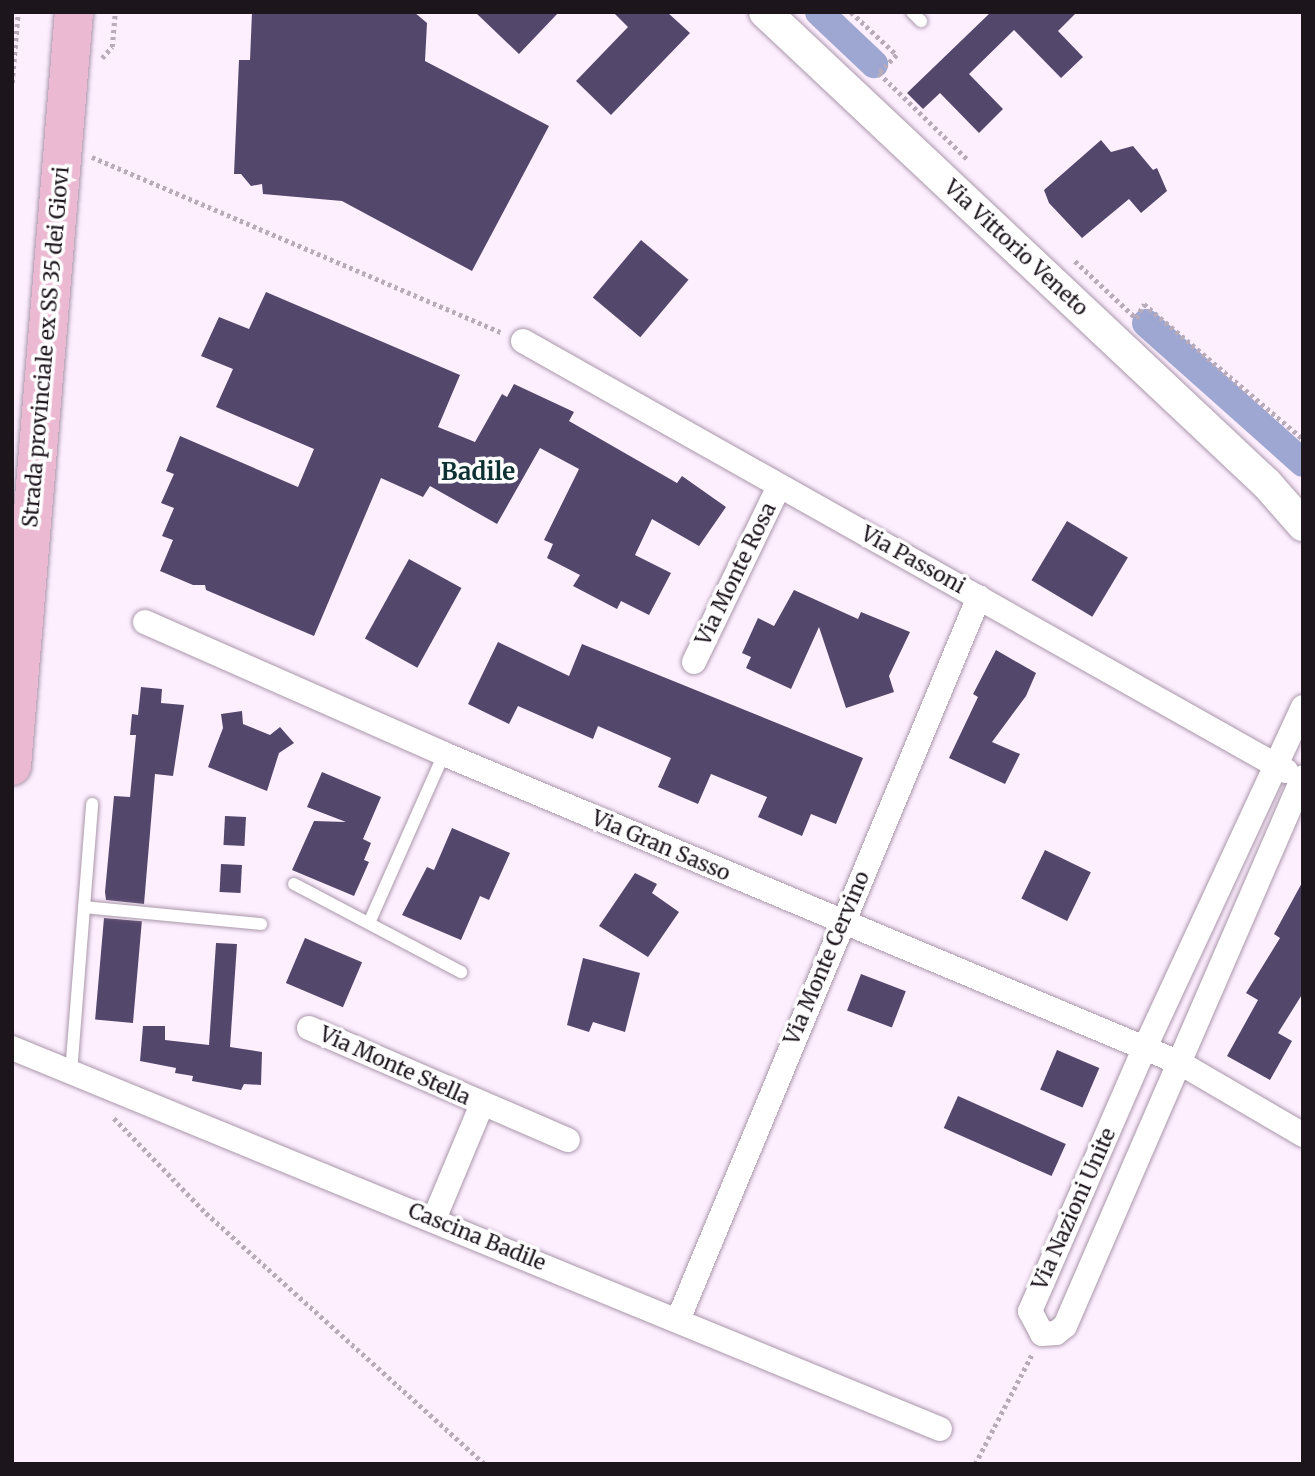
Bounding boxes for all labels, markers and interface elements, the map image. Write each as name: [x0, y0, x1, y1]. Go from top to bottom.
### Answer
street label: Strada provinciale ex SS 35 dei Giovi: [18, 165, 74, 529]
street label: Via Vittorio Veneto: [939, 175, 1093, 321]
district label: Badile: [441, 458, 515, 486]
street label: Via Monte Rosa: [691, 499, 781, 649]
street label: Via Passoni: [857, 521, 969, 599]
street label: Via Gran Sasso: [588, 805, 734, 887]
street label: Via Monte Cervino: [779, 867, 875, 1049]
street label: Via Monte Stella: [316, 1021, 474, 1111]
street label: Via Nazioni Unite: [1027, 1124, 1121, 1294]
street label: Cascina Badile: [405, 1198, 549, 1276]

